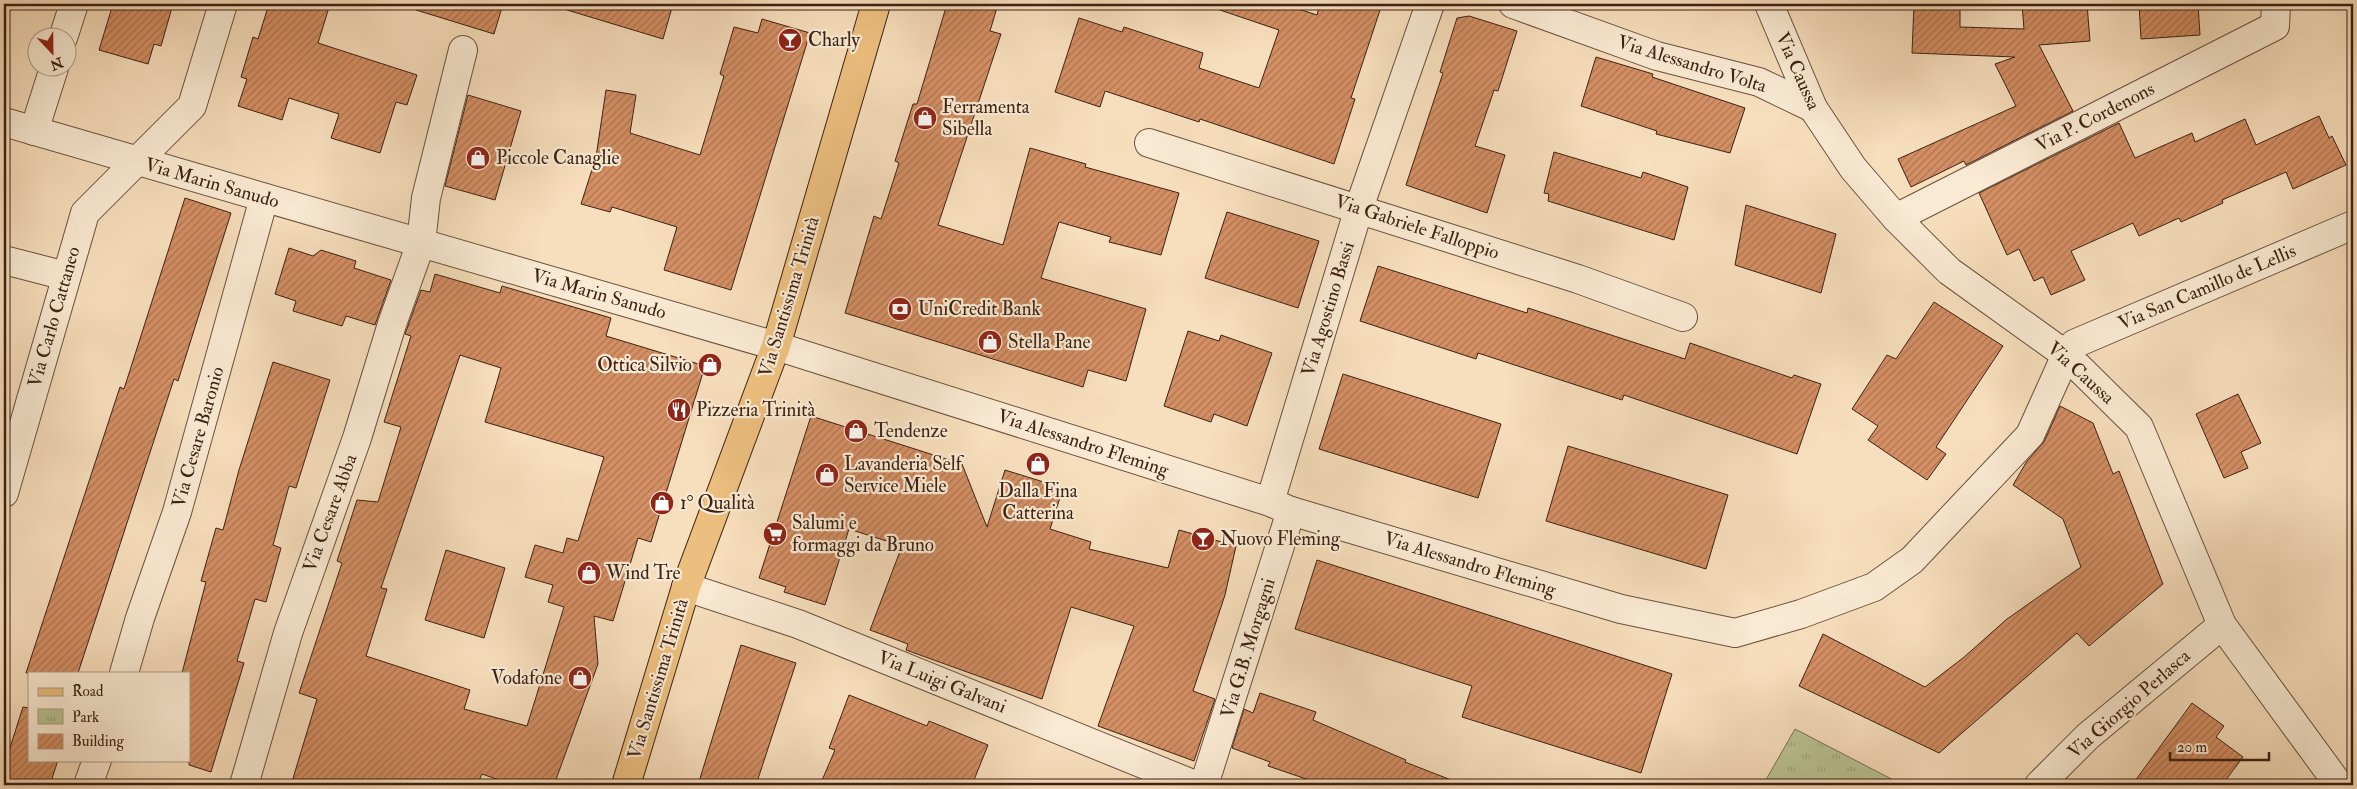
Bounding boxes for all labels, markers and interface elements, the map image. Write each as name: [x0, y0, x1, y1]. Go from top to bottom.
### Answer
bar icon: Charly: [777, 27, 803, 53]
north arrow: [28, 28, 78, 78]
place label: Charly: [808, 28, 860, 52]
street label: Via Caussa: [1770, 28, 1826, 114]
street label: Via Alessandro Volta: [1614, 30, 1770, 98]
text: N: [47, 53, 67, 74]
street label: Via P. Cordenons: [2031, 77, 2159, 157]
place label: Ferramenta Sibella: [942, 95, 1030, 141]
shop icon: Ferramenta Sibella: [912, 105, 938, 131]
shop icon: Piccole Canaglie: [465, 145, 491, 171]
place label: Piccole Canaglie: [496, 146, 619, 170]
street label: Via Marin Sanudo: [142, 152, 282, 214]
street label: Via Gabriele Falloppio: [1332, 189, 1502, 266]
street label: Via Santissima Trinità: [753, 213, 825, 380]
street label: Via Agostino Bassi: [1296, 239, 1360, 379]
street label: Via San Camillo de Lellis: [2114, 239, 2300, 335]
street label: Via Carlo Cattaneo: [22, 244, 86, 390]
street label: Via Marin Sanudo: [529, 263, 669, 325]
bank icon: UniCredit Bank: [887, 296, 913, 322]
place label: UniCredit Bank: [918, 297, 1041, 321]
shop icon: Stella Pane: [977, 329, 1003, 355]
place label: Stella Pane: [1008, 330, 1090, 354]
street label: Via Caussa: [2042, 336, 2120, 410]
shop icon: Ottica Silvio: [697, 352, 723, 378]
place label: Ottica Silvio: [597, 353, 692, 377]
street label: Via Cesare Baronio: [166, 364, 230, 510]
restaurant icon: Pizzeria Trinità: [666, 397, 692, 423]
place label: Pizzeria Trinità: [696, 398, 815, 422]
street label: Via Alessandro Fleming: [994, 404, 1172, 482]
shop icon: Tendenze: [843, 418, 869, 444]
place label: Tendenze: [874, 419, 948, 443]
street label: Via Cesare Abba: [298, 451, 363, 575]
shop icon: Dalla Fina Catterina: [1025, 451, 1051, 477]
place label: Lavanderia Self Service Miele: [844, 452, 965, 498]
shop icon: Lavanderia Self Service Miele: [814, 462, 840, 488]
place label: Dalla Fina Catterina: [998, 479, 1078, 525]
shop icon: 1° Qualità: [649, 490, 675, 516]
place label: 1° Qualità: [680, 491, 755, 515]
place label: Salumi e formaggi da Bruno: [792, 511, 934, 557]
supermarket icon: Salumi e formaggi da Bruno: [762, 521, 788, 547]
bar icon: Nuovo Fleming: [1190, 526, 1216, 552]
street label: Via Alessandro Fleming: [1381, 526, 1560, 602]
place label: Nuovo Fleming: [1220, 527, 1341, 551]
shop icon: Wind Tre: [576, 560, 602, 586]
place label: Wind Tre: [605, 561, 681, 585]
street label: Via G.B. Morgagni: [1215, 575, 1281, 721]
street label: Via Santissima Trinità: [622, 595, 694, 762]
street label: Via Giorgio Perlasca: [2063, 644, 2195, 764]
street label: Via Luigi Galvani: [874, 645, 1010, 719]
shop icon: Vodafone: [567, 665, 593, 691]
place label: Vodafone: [491, 666, 562, 690]
legend: [28, 672, 190, 762]
text: Road: [72, 682, 104, 701]
text: Park: [72, 708, 99, 727]
scale bar: [2170, 729, 2268, 761]
text: Building: [72, 732, 124, 751]
text: 20 m: [2177, 738, 2207, 757]

